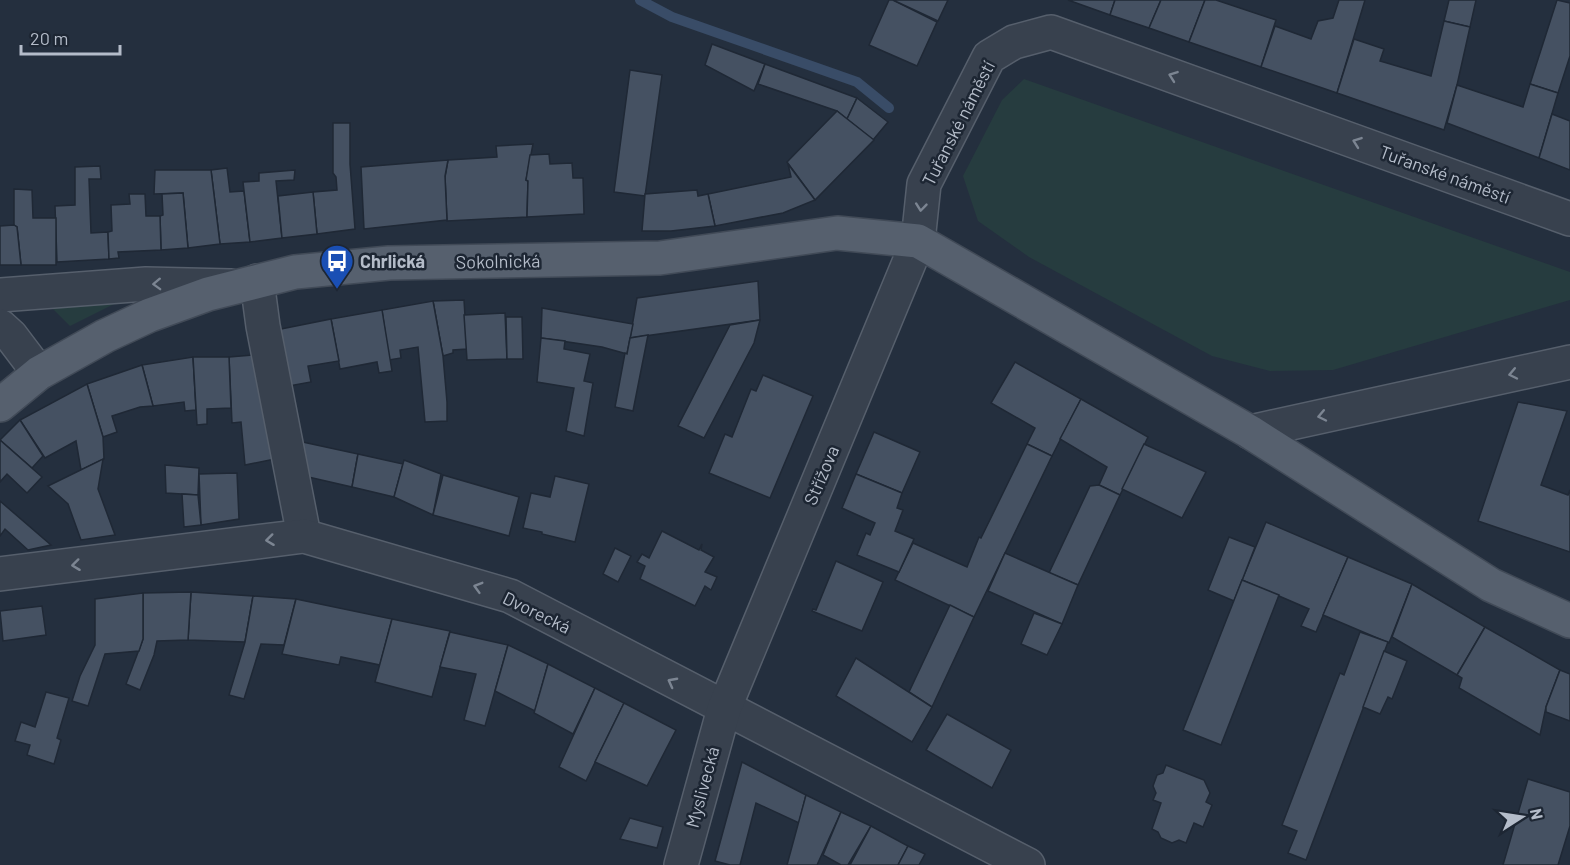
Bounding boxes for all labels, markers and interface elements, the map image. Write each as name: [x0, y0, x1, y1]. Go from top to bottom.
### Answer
scale bar: [21, 18, 120, 56]
text: 20 m: [30, 27, 68, 49]
street label: Tuřanské náměstí: [917, 57, 999, 189]
one-way arrow: [1169, 71, 1179, 84]
one-way arrow: [1352, 137, 1363, 150]
street label: Tuřanské náměstí: [1377, 140, 1513, 208]
one-way arrow: [916, 202, 928, 211]
bus stop icon: Chrlická: [319, 243, 355, 290]
street label: Sokolnická: [455, 249, 541, 273]
place label: Chrlická: [360, 250, 425, 272]
one-way arrow: [152, 277, 161, 290]
one-way arrow: [1508, 367, 1518, 380]
one-way arrow: [1318, 409, 1328, 422]
street label: Střížova: [799, 442, 843, 508]
one-way arrow: [265, 534, 275, 546]
one-way arrow: [72, 558, 81, 571]
one-way arrow: [473, 582, 484, 594]
street label: Dvorecká: [500, 586, 574, 638]
one-way arrow: [667, 677, 678, 689]
street label: Myslivecká: [681, 744, 723, 830]
north arrow: [1492, 787, 1552, 847]
text: N: [1527, 807, 1548, 821]

